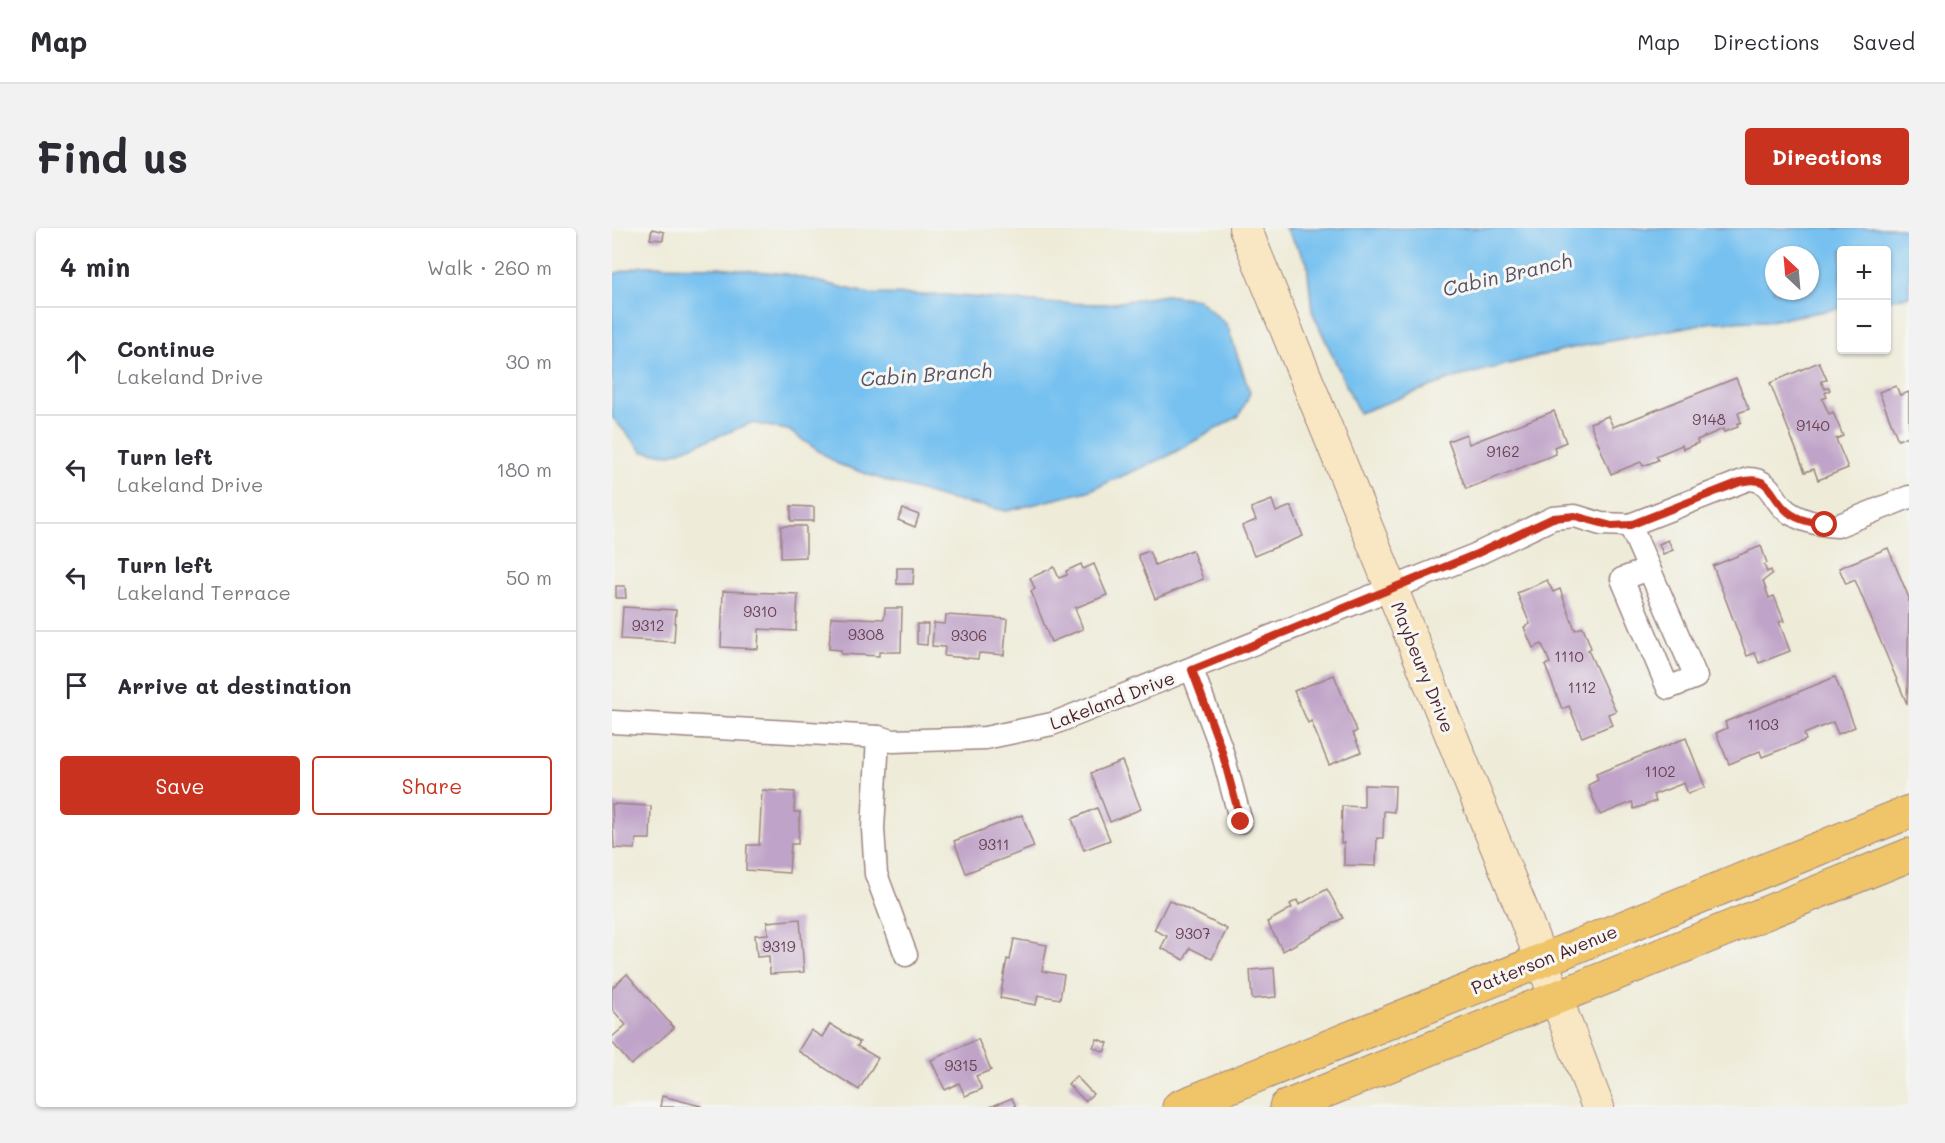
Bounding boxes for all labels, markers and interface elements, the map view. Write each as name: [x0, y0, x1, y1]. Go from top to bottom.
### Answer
text: Map: [30, 23, 87, 59]
text: Map: [1637, 28, 1680, 55]
text: Directions: [1713, 28, 1820, 55]
text: Saved: [1853, 28, 1915, 55]
button: Directions: [1745, 128, 1909, 185]
text: Find us: [36, 129, 188, 184]
water label: Cabin Branch: [1440, 246, 1574, 302]
north arrow: [1765, 246, 1819, 300]
map controls: [1837, 246, 1891, 354]
button: +: [1837, 246, 1891, 300]
text: 4 min: [60, 250, 130, 284]
text: Walk · 260 m: [427, 254, 552, 280]
button: −: [1837, 300, 1891, 354]
text: Continue: [117, 334, 215, 363]
icon: ahead: [60, 345, 93, 378]
text: 30 m: [506, 348, 552, 374]
water label: Cabin Branch: [859, 356, 993, 392]
text: Lakeland Drive: [117, 363, 263, 389]
house number: 9148: [1692, 409, 1726, 429]
house number: 9140: [1796, 415, 1830, 435]
house number: 9162: [1487, 441, 1520, 461]
text: Turn left: [117, 442, 213, 471]
icon: left: [60, 453, 93, 486]
text: 180 m: [496, 456, 552, 482]
text: Lakeland Drive: [117, 471, 263, 497]
route start: [1811, 511, 1837, 537]
text: Turn left: [117, 550, 213, 579]
icon: left: [60, 561, 93, 594]
text: 50 m: [506, 564, 552, 590]
text: Lakeland Terrace: [117, 579, 291, 605]
street label: Maybeury Drive: [1386, 598, 1460, 736]
house number: 9310: [743, 601, 777, 621]
house number: 9312: [632, 615, 664, 635]
house number: 9308: [848, 624, 884, 644]
house number: 9306: [951, 625, 987, 645]
house number: 1110: [1554, 646, 1584, 666]
street label: Lakeland Drive: [1046, 665, 1178, 735]
icon: arrive: [60, 669, 93, 702]
text: Arrive at destination: [117, 671, 352, 700]
house number: 1112: [1568, 677, 1596, 697]
house number: 1103: [1747, 714, 1779, 734]
button: Save: [60, 756, 300, 815]
button: Share: [312, 756, 552, 815]
house number: 1102: [1644, 761, 1676, 781]
route end: [1227, 808, 1253, 834]
house number: 9311: [978, 834, 1010, 854]
street label: Patterson Avenue: [1467, 919, 1621, 999]
house number: 9307: [1175, 923, 1211, 943]
house number: 9319: [762, 936, 796, 956]
house number: 9315: [944, 1055, 978, 1075]

